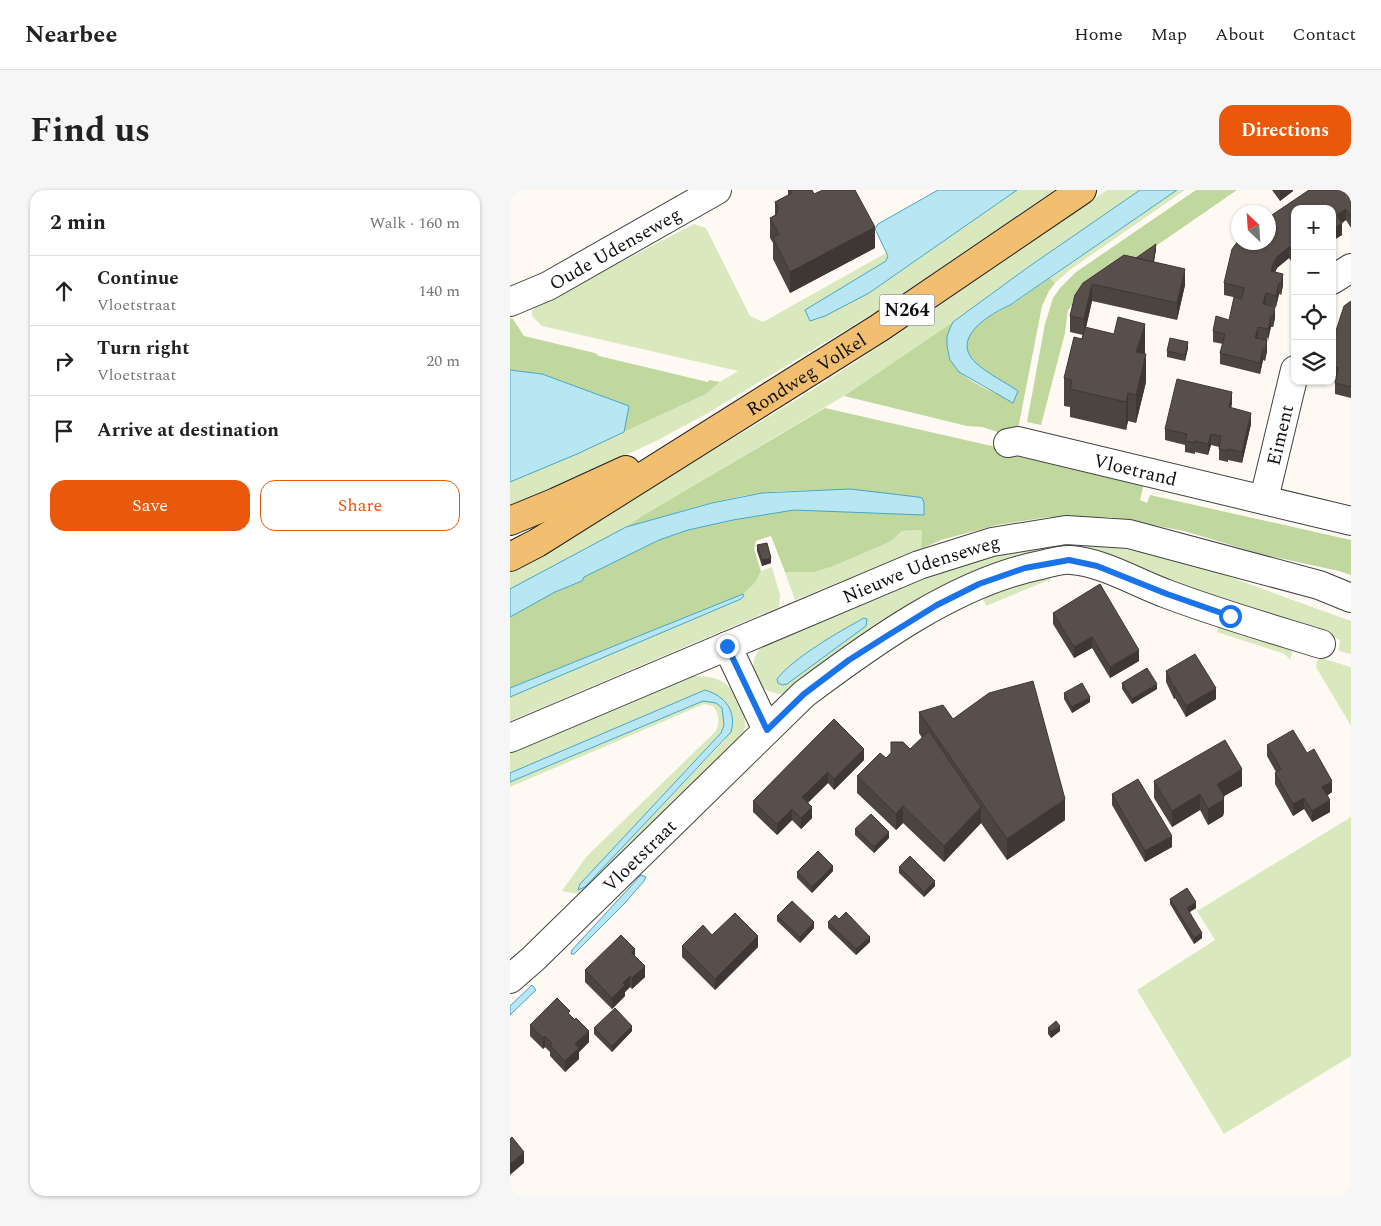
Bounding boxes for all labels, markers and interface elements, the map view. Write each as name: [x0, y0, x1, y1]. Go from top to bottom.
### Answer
text: Nearbee: [25, 17, 117, 53]
text: Home: [1074, 21, 1123, 48]
text: Map: [1151, 21, 1187, 48]
text: About: [1215, 21, 1265, 48]
text: Contact: [1293, 21, 1356, 48]
text: Find us: [30, 104, 150, 157]
button: Directions: [1219, 105, 1351, 156]
street label: Oude Udenseweg: [544, 200, 687, 298]
north arrow: [1231, 205, 1276, 250]
map controls: [1291, 205, 1336, 385]
button: +: [1291, 205, 1336, 250]
text: 2 min: [50, 207, 106, 239]
text: Walk · 160 m: [369, 211, 460, 235]
button: −: [1291, 250, 1336, 295]
text: Continue: [97, 264, 179, 293]
icon: ahead: [50, 277, 78, 305]
text: 140 m: [418, 279, 460, 303]
text: Vloetstraat: [97, 293, 176, 317]
road number: N264: [880, 294, 934, 326]
button: locate: [1291, 295, 1336, 340]
street label: Rondweg Volkel: [741, 326, 872, 424]
text: Turn right: [97, 334, 190, 363]
button: layers: [1291, 340, 1336, 385]
icon: right: [50, 347, 78, 375]
text: 20 m: [426, 349, 460, 373]
text: Vloetstraat: [97, 363, 176, 387]
street label: Eiment: [1260, 402, 1302, 469]
text: Arrive at destination: [97, 416, 279, 445]
icon: arrive: [50, 417, 78, 445]
street label: Vloetrand: [1090, 447, 1180, 495]
button: Save: [50, 480, 250, 531]
button: Share: [260, 480, 460, 531]
street label: Nieuwe Udenseweg: [838, 528, 1002, 612]
route start: [1219, 605, 1242, 628]
route end: [716, 635, 739, 658]
street label: Vloetstraat: [597, 813, 684, 899]

